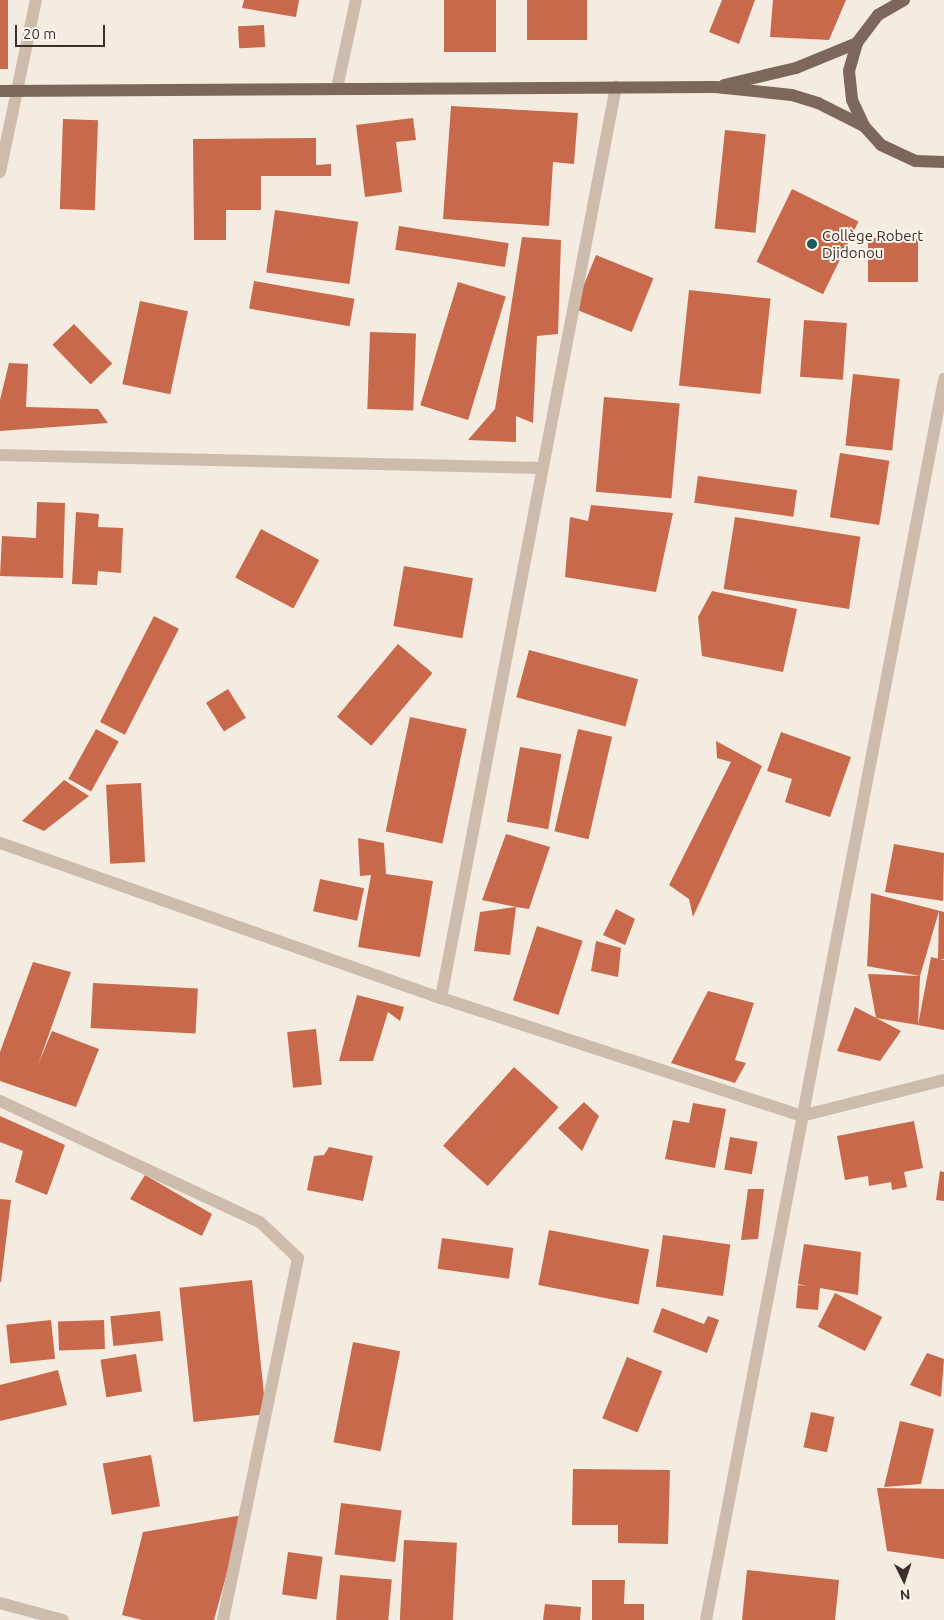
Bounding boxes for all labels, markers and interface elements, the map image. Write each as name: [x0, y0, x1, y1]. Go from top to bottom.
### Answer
scale bar: [18, 15, 108, 47]
text: 20 m: [23, 25, 56, 42]
place label: Collège Robert Djidonou: [822, 226, 923, 261]
marker: Collège Robert Djidonou: [806, 238, 818, 250]
north arrow: [879, 1555, 929, 1605]
text: N: [899, 1587, 911, 1603]

